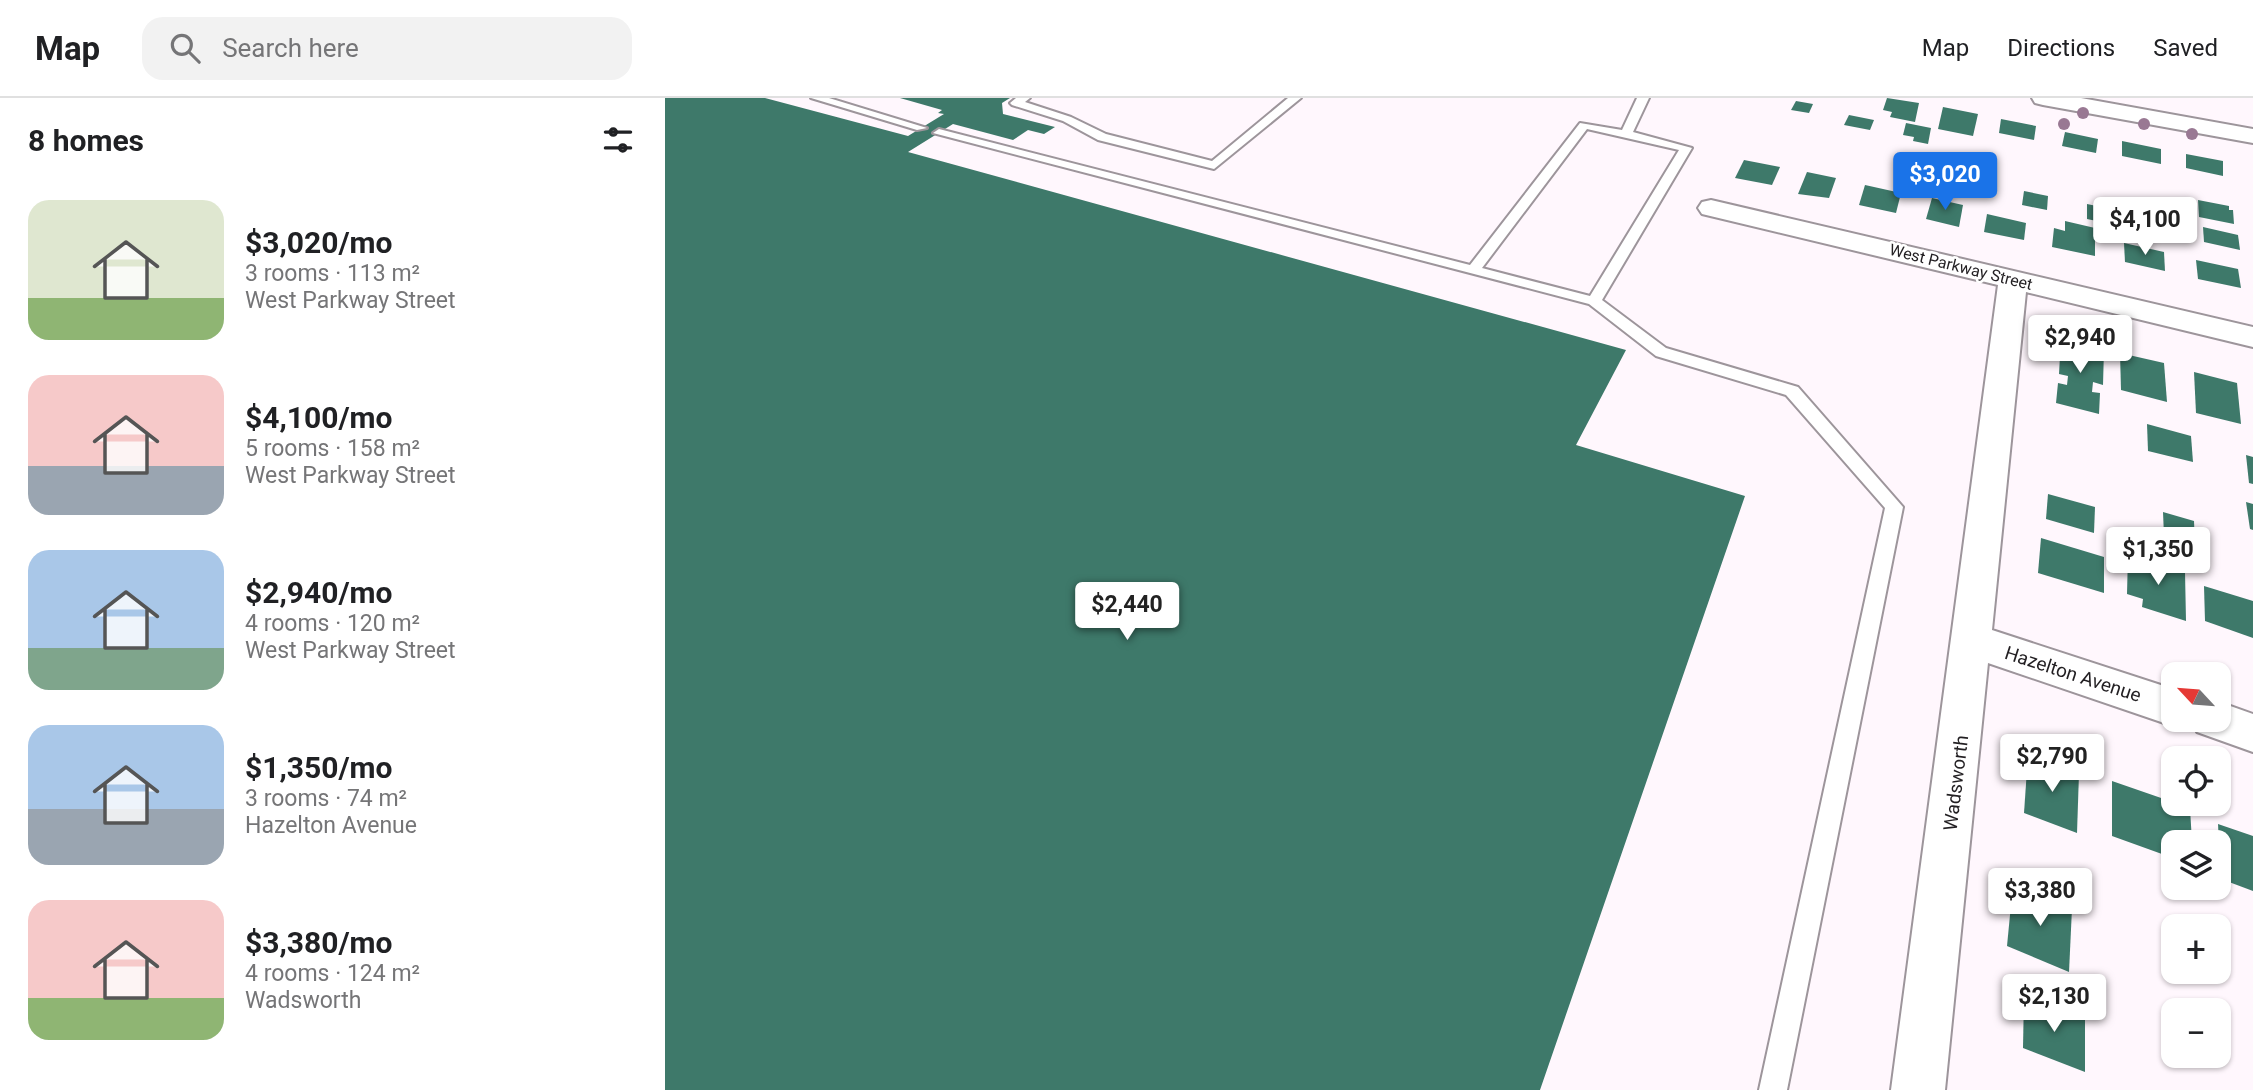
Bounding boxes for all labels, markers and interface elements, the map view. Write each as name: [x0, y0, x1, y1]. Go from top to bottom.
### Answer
search box: [142, 17, 632, 80]
text: Map: [35, 29, 100, 68]
icon: search: [166, 29, 204, 67]
text: Search here: [222, 33, 359, 63]
text: Map: [1922, 34, 1969, 62]
text: Directions: [2007, 34, 2115, 62]
text: Saved: [2153, 34, 2218, 62]
icon: filters: [599, 121, 637, 159]
text: 8 homes: [28, 123, 144, 158]
pin: $3,020: [1888, 152, 2002, 212]
text: $3,020: [1909, 161, 1981, 188]
pin: $4,100: [2088, 198, 2202, 257]
text: $4,100: [2109, 206, 2181, 233]
text: $3,020/mo: [245, 225, 393, 260]
icon: home: [84, 228, 168, 312]
street label: West Parkway Street: [1888, 240, 2034, 294]
text: 3 rooms · 113 m²: [245, 260, 420, 287]
text: West Parkway Street: [245, 287, 456, 314]
pin: $2,940: [2023, 316, 2137, 375]
text: $2,940: [2044, 324, 2116, 351]
text: $4,100/mo: [245, 400, 393, 435]
icon: home: [84, 403, 168, 487]
text: 5 rooms · 158 m²: [245, 435, 420, 462]
text: West Parkway Street: [245, 462, 456, 489]
pin: $1,350: [2101, 528, 2215, 587]
text: $1,350: [2122, 536, 2194, 563]
text: $2,940/mo: [245, 575, 393, 610]
icon: home: [84, 578, 168, 662]
pin: $2,440: [1070, 582, 1184, 642]
text: $2,440: [1091, 591, 1163, 618]
text: 4 rooms · 120 m²: [245, 610, 420, 637]
text: West Parkway Street: [245, 637, 456, 664]
street label: Hazelton Avenue: [2002, 641, 2144, 707]
north arrow: [2161, 662, 2231, 732]
map controls: [2161, 662, 2231, 1068]
street label: Wadsworth: [1939, 734, 1973, 832]
pin: $2,790: [1995, 734, 2109, 794]
text: $2,790: [2016, 743, 2088, 770]
button: locate: [2161, 746, 2231, 816]
text: $1,350/mo: [245, 750, 393, 785]
icon: home: [84, 753, 168, 837]
text: 3 rooms · 74 m²: [245, 785, 407, 812]
text: Hazelton Avenue: [245, 812, 417, 839]
button: layers: [2161, 830, 2231, 900]
pin: $3,380: [1983, 868, 2097, 928]
text: $3,380: [2004, 877, 2076, 904]
button: +: [2161, 914, 2231, 984]
text: $3,380/mo: [245, 925, 393, 960]
icon: home: [84, 928, 168, 1012]
text: 4 rooms · 124 m²: [245, 960, 420, 987]
pin: $2,130: [1997, 974, 2111, 1034]
text: $2,130: [2018, 983, 2090, 1010]
text: Wadsworth: [245, 987, 361, 1014]
button: −: [2161, 998, 2231, 1068]

